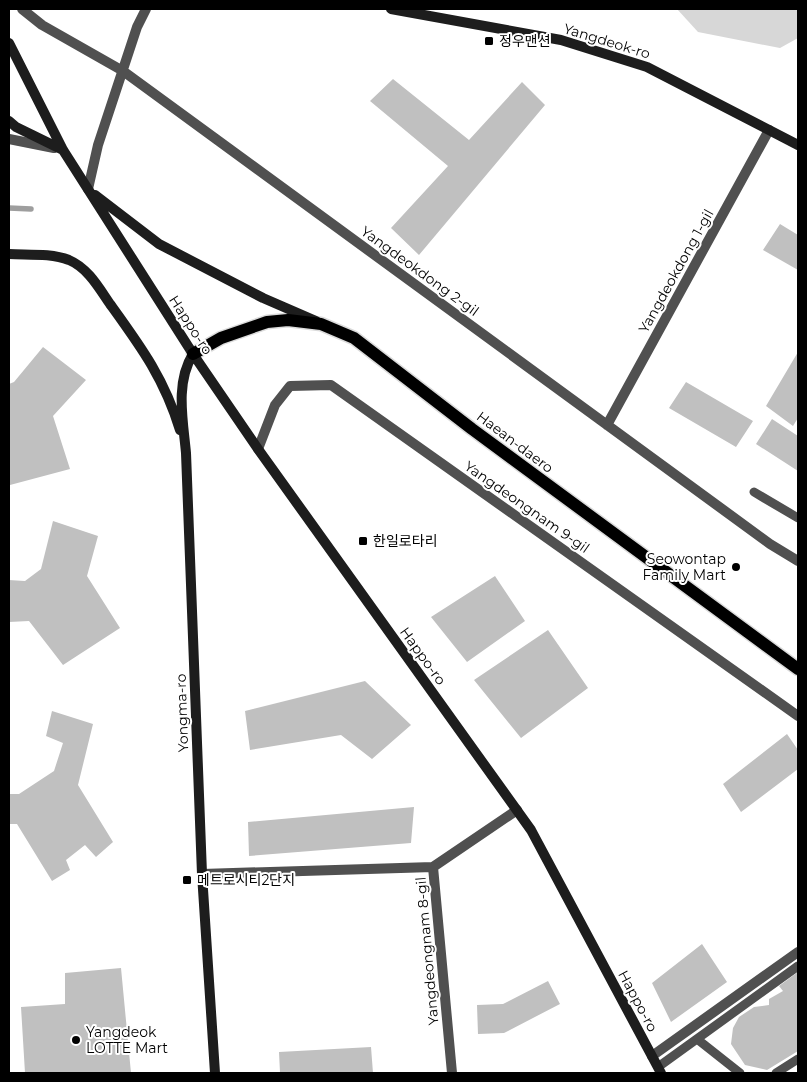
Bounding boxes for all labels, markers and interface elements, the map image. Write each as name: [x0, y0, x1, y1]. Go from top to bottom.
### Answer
street label: Yangdeok-ro: [561, 19, 653, 63]
place label: 정우맨션: [499, 32, 551, 50]
marker: 정우맨션: [483, 35, 495, 47]
street label: Yangdeokdong 1-gil: [634, 206, 718, 336]
street label: Yangdeokdong 2-gil: [357, 222, 483, 320]
street label: Happo-ro: [165, 292, 217, 358]
street label: Haean-daero: [473, 407, 557, 477]
street label: Yangdeongnam 9-gil: [461, 457, 593, 557]
place label: 한일로타리: [373, 532, 437, 550]
marker: 한일로타리: [357, 535, 369, 547]
place label: Seowontap Family Mart: [642, 550, 726, 584]
marker: Seowontap Family Mart: [730, 561, 742, 573]
street label: Happo-ro: [396, 624, 450, 689]
street label: Yongma-ro: [172, 673, 192, 753]
place label: 메트로시티2단지: [197, 871, 295, 889]
marker: 메트로시티2단지: [181, 874, 193, 886]
street label: Yangdeongnam 8-gil: [412, 876, 442, 1026]
street label: Happo-ro: [614, 967, 662, 1035]
place label: Yangdeok LOTTE Mart: [86, 1023, 168, 1057]
marker: Yangdeok LOTTE Mart: [70, 1034, 82, 1046]

